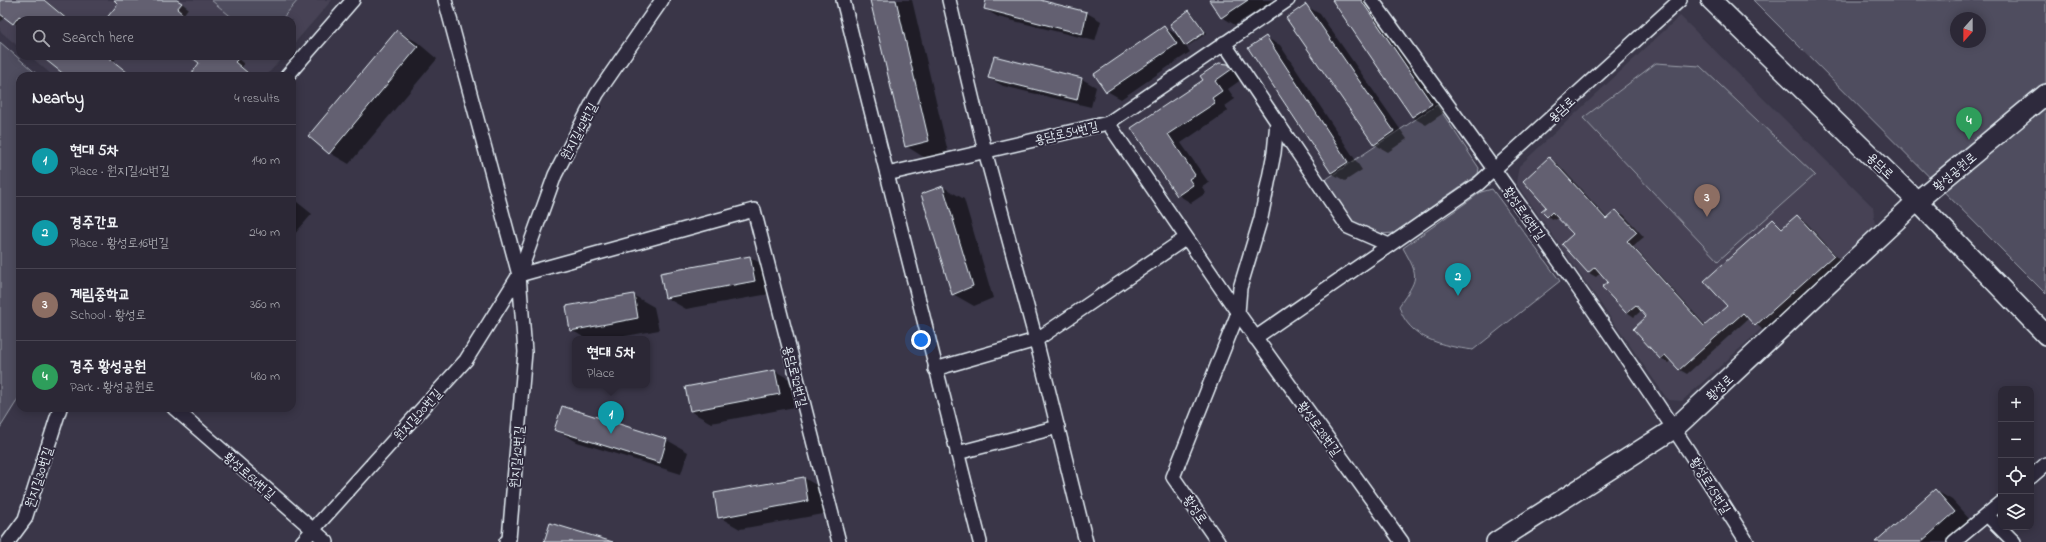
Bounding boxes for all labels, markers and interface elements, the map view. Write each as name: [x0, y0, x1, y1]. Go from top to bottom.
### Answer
north arrow: [1950, 12, 1986, 48]
search box: [16, 16, 296, 60]
icon: search: [30, 27, 52, 49]
text: Search here: [62, 27, 134, 49]
text: Nearby: [32, 86, 84, 111]
text: 4 results: [234, 89, 280, 108]
street label: 용담로: [1544, 92, 1580, 128]
street label: 원지길12번길: [556, 99, 602, 164]
pin: 4: [1956, 107, 1982, 140]
street label: 용담로54번길: [1032, 117, 1100, 150]
text: 현대 5차: [70, 140, 119, 162]
street label: 용담로: [1862, 148, 1898, 184]
street label: 황성공원로: [1929, 148, 1981, 196]
text: 1: [43, 151, 47, 170]
text: 140 m: [252, 151, 280, 170]
text: Place · 원지길12번길: [70, 162, 170, 181]
street label: 황성로16번길: [1498, 183, 1549, 245]
pin: 3: [1694, 184, 1720, 217]
text: 경주간묘: [70, 212, 118, 234]
text: 2: [42, 223, 48, 242]
text: 240 m: [249, 223, 280, 242]
text: Place · 황성로16번길: [70, 234, 169, 253]
pin: 2: [1445, 263, 1471, 296]
text: 계림중학교: [70, 284, 130, 306]
text: 3: [42, 295, 48, 314]
text: 360 m: [250, 295, 280, 314]
text: School · 황성로: [70, 306, 146, 325]
your location: [911, 330, 931, 350]
popup: [572, 336, 650, 388]
text: 현대 5차: [587, 342, 635, 364]
street label: 용담로92번길: [778, 344, 811, 409]
text: 경주 황성공원: [70, 356, 146, 378]
text: Place: [587, 364, 614, 383]
text: 4: [42, 367, 48, 386]
text: 480 m: [251, 367, 280, 386]
street label: 황성로: [1702, 370, 1738, 406]
text: Park · 황성공원로: [70, 378, 155, 397]
street label: 원지길20번길: [390, 385, 447, 445]
map controls: [1998, 386, 2034, 530]
button: +: [1998, 386, 2034, 422]
street label: 황성로28번길: [1292, 398, 1345, 460]
pin: 1: [598, 401, 624, 434]
button: −: [1998, 422, 2034, 458]
street label: 원지길12번길: [505, 425, 530, 489]
street label: 원지길30번길: [21, 444, 58, 510]
street label: 황성로64번길: [219, 448, 279, 504]
street label: 황성로15번길: [1685, 454, 1735, 518]
button: locate: [1998, 458, 2034, 494]
street label: 황성로: [1178, 492, 1212, 528]
button: layers: [1998, 494, 2034, 530]

